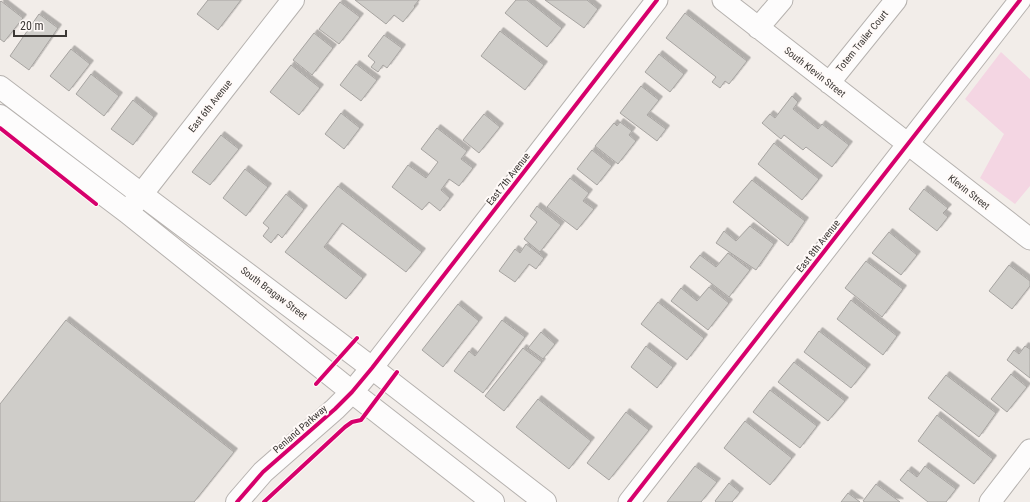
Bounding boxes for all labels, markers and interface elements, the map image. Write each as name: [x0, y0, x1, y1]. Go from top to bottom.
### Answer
street label: Totem Trailer Court: [834, 8, 890, 74]
scale bar: [14, 12, 66, 38]
text: 20 m: [20, 19, 44, 33]
street label: South Klevin Street: [782, 45, 848, 99]
street label: East 6th Avenue: [186, 77, 234, 134]
street label: East 7th Avenue: [484, 150, 532, 207]
street label: Klevin Street: [946, 172, 992, 212]
street label: East 8th Avenue: [794, 217, 842, 274]
street label: South Bragaw Street: [239, 264, 309, 322]
street label: Penland Parkway: [271, 403, 329, 455]

